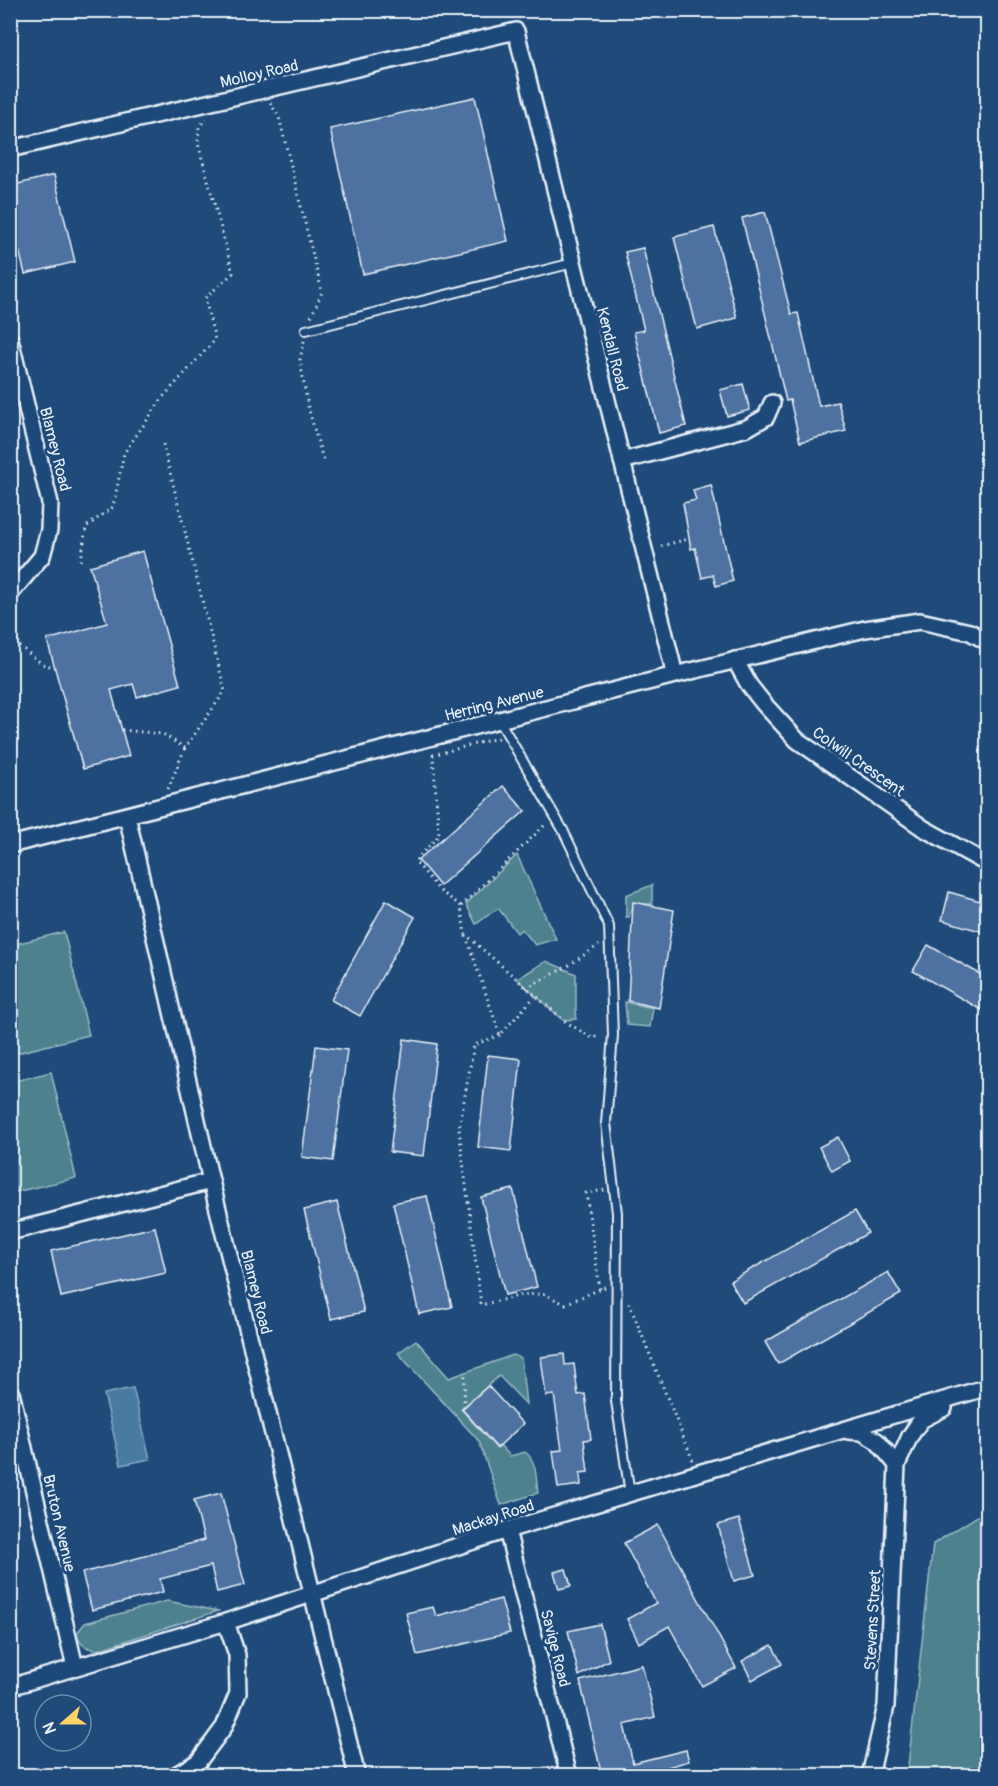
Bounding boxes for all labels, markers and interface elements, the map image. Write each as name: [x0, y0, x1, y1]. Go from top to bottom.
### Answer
street label: Molloy Road: [218, 55, 300, 93]
street label: Kendall Road: [592, 305, 632, 393]
street label: Blamey Road: [35, 405, 75, 493]
street label: Herring Avenue: [443, 682, 546, 726]
street label: Colwill Crescent: [808, 723, 909, 801]
street label: Blamey Road: [236, 1248, 276, 1336]
street label: Bruton Avenue: [38, 1473, 80, 1574]
street label: Mackay Road: [450, 1495, 537, 1541]
street label: Stevens Street: [860, 1568, 886, 1671]
street label: Savige Road: [536, 1607, 574, 1689]
north arrow: [33, 1693, 93, 1753]
text: N: [39, 1719, 61, 1737]

